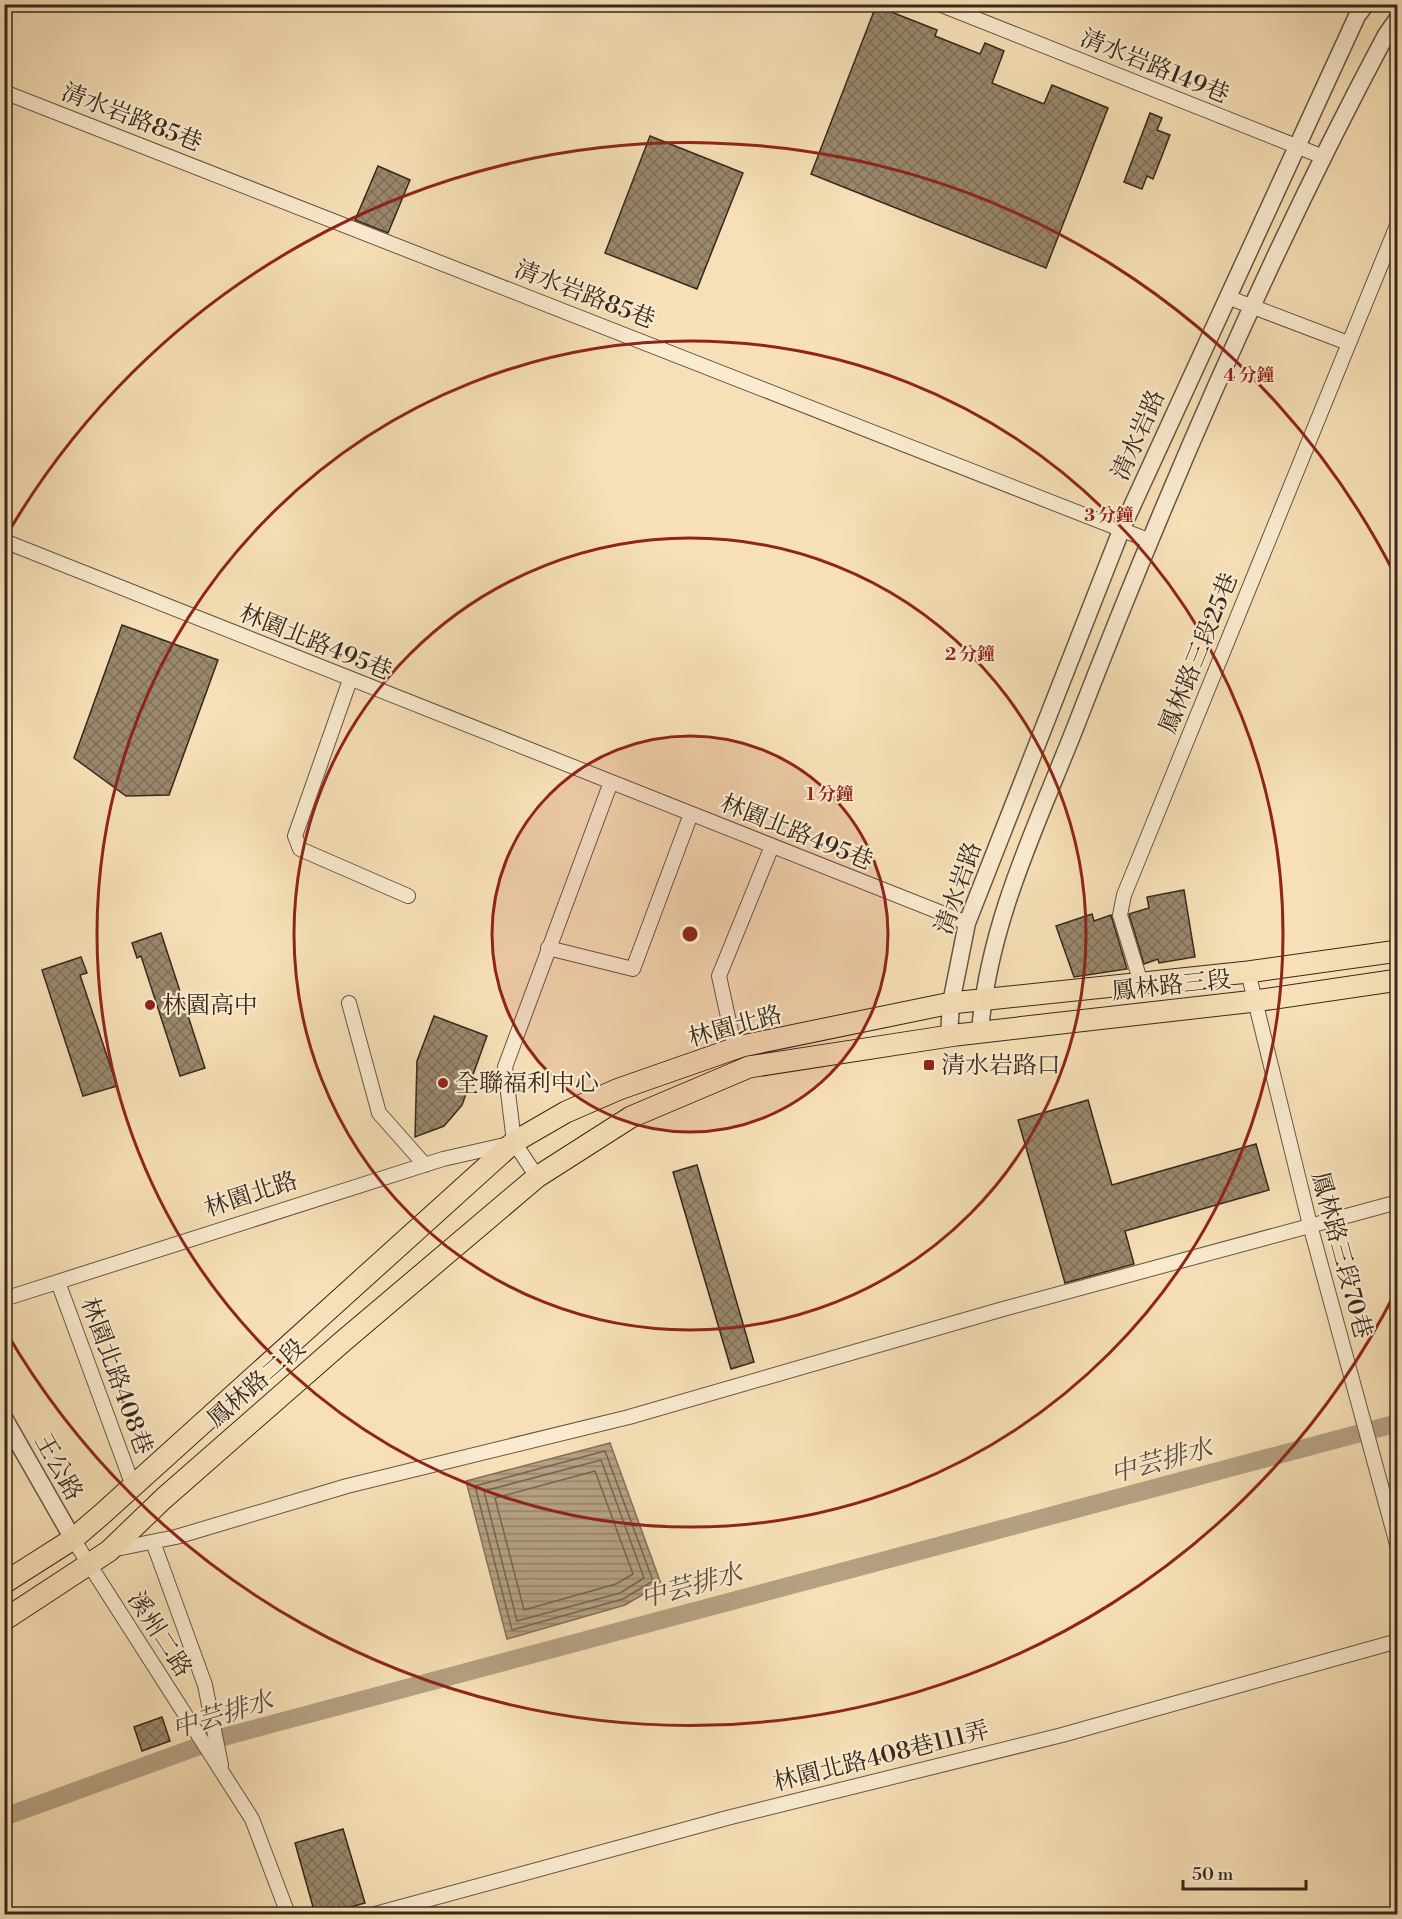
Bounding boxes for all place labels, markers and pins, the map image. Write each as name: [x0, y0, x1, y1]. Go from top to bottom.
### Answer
centre of rings: [680, 924, 700, 944]
place label: 林園高中: [162, 991, 258, 1021]
marker: 林園高中: [143, 998, 157, 1012]
place label: 清水岩路口: [941, 1051, 1061, 1081]
marker: 清水岩路口: [922, 1058, 936, 1072]
place label: 全聯福利中心: [455, 1069, 599, 1099]
marker: 全聯福利中心: [436, 1076, 450, 1090]

